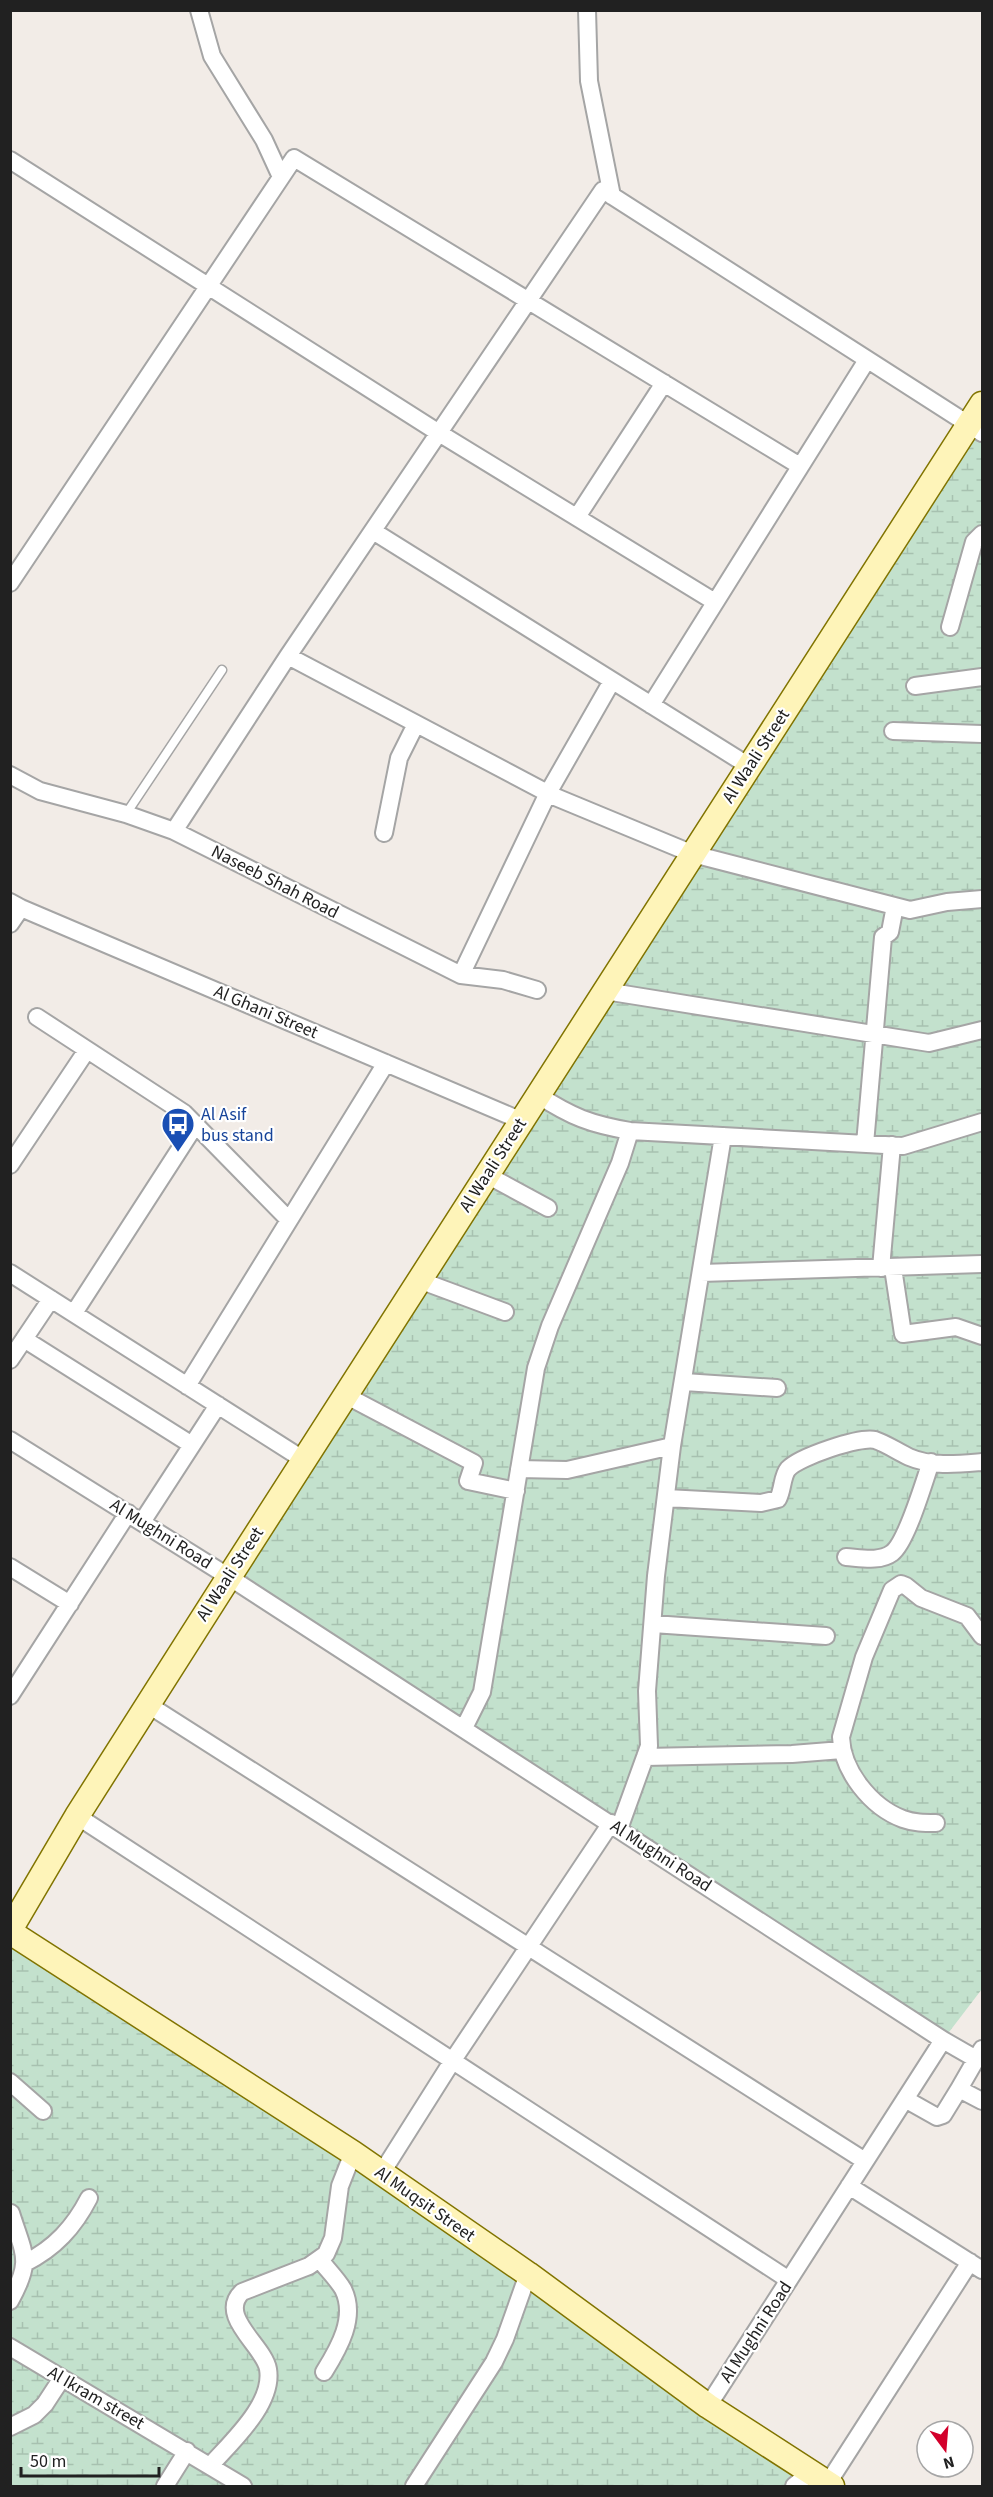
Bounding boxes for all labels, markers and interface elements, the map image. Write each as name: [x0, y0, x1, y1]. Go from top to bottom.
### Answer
street label: Al Waali Street: [716, 704, 796, 808]
street label: Naseeb Shah Road: [207, 839, 343, 925]
street label: Al Ghani Street: [210, 979, 322, 1045]
place label: Al Asif bus stand: [201, 1102, 274, 1148]
bus stop icon: Al Asif bus stand: [160, 1106, 196, 1153]
street label: Al Waali Street: [453, 1113, 533, 1217]
street label: Al Mughni Road: [105, 1493, 217, 1575]
street label: Al Waali Street: [190, 1522, 270, 1626]
street label: Al Mughni Road: [605, 1814, 717, 1898]
street label: Al Muqsit Street: [370, 2160, 480, 2248]
street label: Al Mughni Road: [714, 2276, 798, 2388]
street label: Al Ikram street: [43, 2360, 149, 2436]
north arrow: [915, 2419, 975, 2479]
scale bar: [21, 2440, 159, 2478]
text: 50 m: [30, 2449, 66, 2474]
text: N: [941, 2450, 957, 2474]

